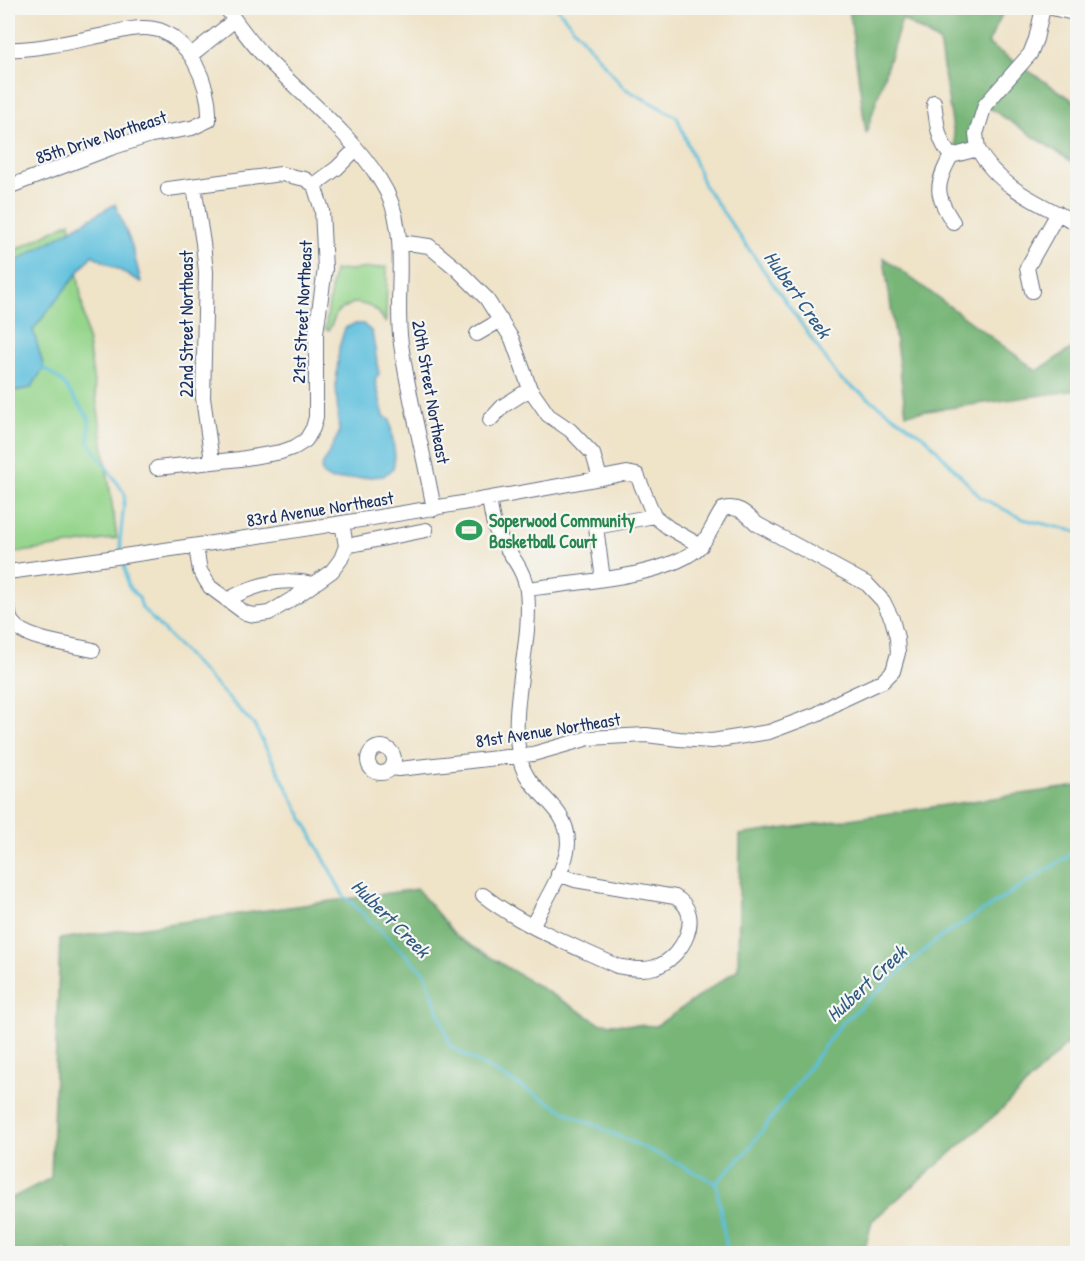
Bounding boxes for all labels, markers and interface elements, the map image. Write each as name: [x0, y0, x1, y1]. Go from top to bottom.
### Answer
street label: 85th Drive Northeast: [32, 104, 170, 170]
street label: 21st Street Northeast: [286, 239, 318, 384]
water label: Hulbert Creek: [758, 245, 839, 344]
street label: 22nd Street Northeast: [174, 250, 199, 398]
street label: 20th Street Northeast: [406, 318, 456, 466]
street label: 83rd Avenue Northeast: [245, 485, 396, 533]
place label: Soperwood Community Basketball Court: [489, 508, 635, 554]
sports icon: Soperwood Community Basketball Court: [454, 515, 484, 545]
street label: 81st Avenue Northeast: [474, 706, 623, 754]
water label: Hulbert Creek: [346, 873, 437, 964]
water label: Hulbert Creek: [820, 938, 913, 1027]

